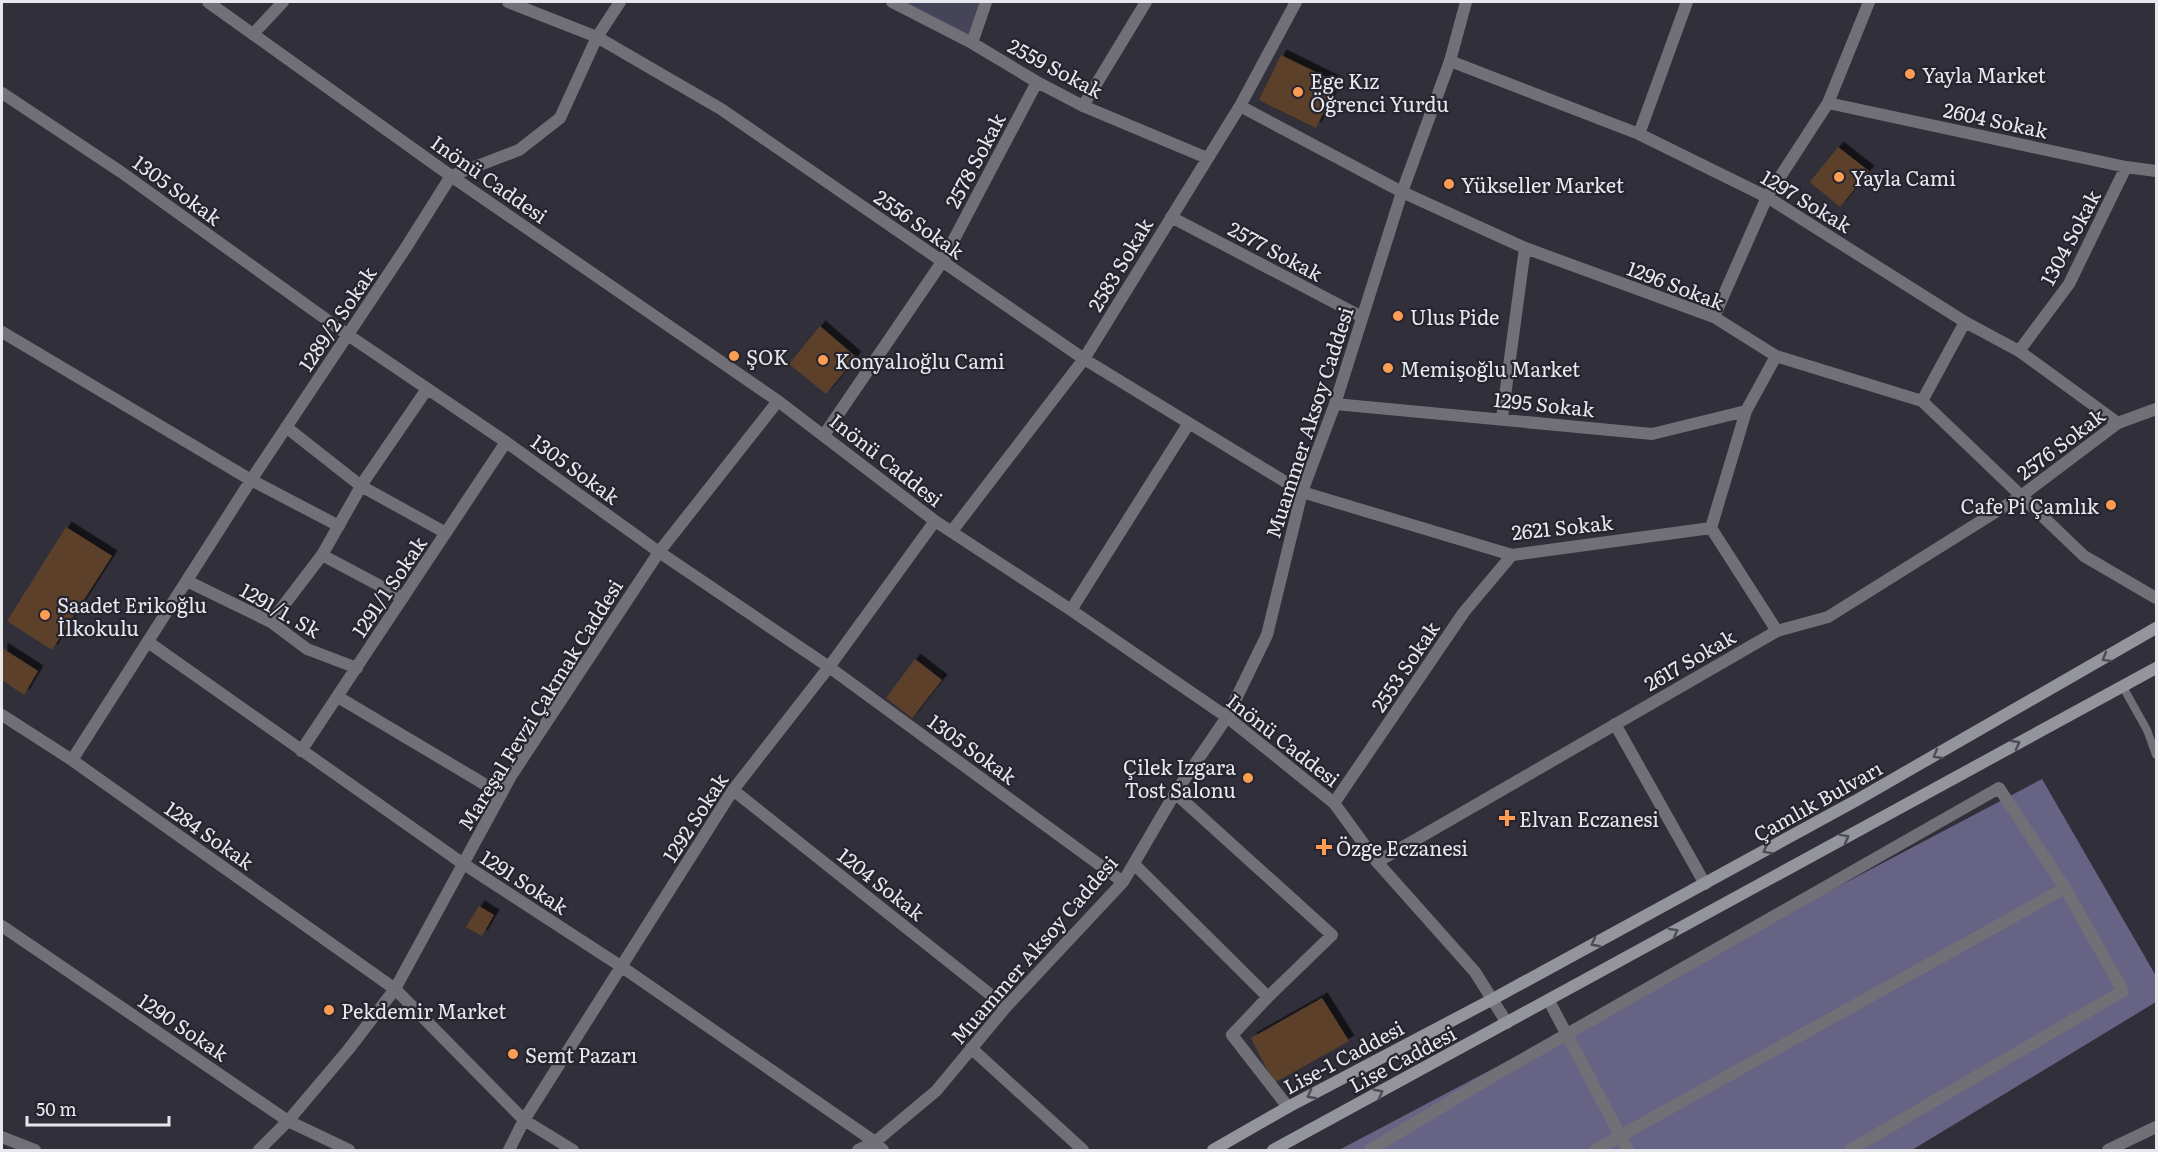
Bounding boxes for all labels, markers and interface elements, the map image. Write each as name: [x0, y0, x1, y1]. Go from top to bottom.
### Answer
street label: 2559 Sokak: [1003, 29, 1109, 105]
place label: Yayla Market: [1922, 59, 2046, 89]
place label: Ege Kız Öğrenci Yurdu: [1310, 65, 1449, 118]
marker: Yayla Market: [1903, 67, 1917, 81]
marker: Ege Kız Öğrenci Yurdu: [1291, 85, 1305, 99]
street label: 2604 Sokak: [1941, 93, 2052, 145]
street label: 2578 Sokak: [936, 106, 1012, 213]
street label: Inönü Caddesi: [425, 127, 555, 230]
street label: 1305 Sokak: [127, 147, 229, 232]
street label: 1297 Sokak: [1756, 161, 1859, 239]
place label: Yayla Cami: [1851, 162, 1956, 192]
place label: Yükseller Market: [1461, 169, 1624, 199]
marker: Yayla Cami: [1832, 170, 1846, 184]
marker: Yükseller Market: [1442, 177, 1456, 191]
street label: 2556 Sokak: [869, 181, 972, 265]
street label: 1304 Sokak: [2031, 183, 2107, 290]
street label: 2583 Sokak: [1079, 211, 1159, 317]
street label: 2577 Sokak: [1223, 213, 1329, 288]
street label: 1296 Sokak: [1623, 252, 1730, 317]
street label: 1289/2 Sokak: [290, 259, 383, 377]
place label: Ulus Pide: [1410, 301, 1499, 331]
street label: Muammer Aksoy Caddesi: [1256, 302, 1360, 542]
marker: Ulus Pide: [1391, 309, 1405, 323]
place label: ŞOK: [746, 341, 788, 371]
place label: Konyalıoğlu Cami: [835, 345, 1005, 375]
marker: ŞOK: [727, 349, 741, 363]
marker: Konyalıoğlu Cami: [816, 353, 830, 367]
place label: Memişoğlu Market: [1400, 353, 1580, 383]
marker: Memişoğlu Market: [1381, 361, 1395, 375]
street label: 1295 Sokak: [1492, 383, 1597, 423]
street label: 2576 Sokak: [2010, 399, 2111, 486]
street label: Inönü Caddesi: [824, 405, 950, 513]
street label: 1305 Sokak: [525, 426, 627, 511]
place label: Cafe Pi Çamlık: [1961, 490, 2100, 520]
marker: Cafe Pi Çamlık: [2104, 498, 2118, 512]
street label: 2621 Sokak: [1510, 506, 1615, 546]
street label: 1291/1 Sokak: [343, 529, 433, 643]
street label: Mareşal Fevzi Çakmak Caddesi: [449, 572, 629, 835]
street label: 1291/1. Sk: [235, 574, 327, 644]
place label: Saadet Erikoğlu İlkokulu: [57, 589, 207, 642]
marker: Saadet Erikoğlu İlkokulu: [38, 608, 52, 622]
street label: 2553 Sokak: [1363, 614, 1446, 717]
street label: 2617 Sokak: [1638, 620, 1741, 697]
one-way arrow: [2102, 650, 2112, 662]
street label: Inönü Caddesi: [1221, 685, 1347, 793]
street label: 1305 Sokak: [922, 706, 1024, 791]
one-way arrow: [2010, 740, 2020, 751]
one-way arrow: [1933, 748, 1943, 759]
place label: Çilek Izgara Tost Salonu: [1123, 751, 1236, 804]
street label: Çamlık Bulvarı: [1747, 752, 1887, 848]
street label: 1292 Sokak: [654, 766, 735, 868]
marker: Çilek Izgara Tost Salonu: [1241, 771, 1255, 785]
street label: 1284 Sokak: [159, 792, 261, 876]
place label: Elvan Eczanesi: [1519, 803, 1659, 833]
marker: Elvan Eczanesi: [1500, 811, 1514, 825]
place label: Özge Eczanesi: [1336, 832, 1468, 862]
one-way arrow: [1839, 834, 1849, 845]
street label: 1204 Sokak: [832, 839, 933, 927]
marker: Özge Eczanesi: [1317, 840, 1331, 854]
street label: 1291 Sokak: [475, 841, 576, 921]
one-way arrow: [1762, 843, 1773, 854]
street label: Muammer Aksoy Caddesi: [942, 848, 1124, 1050]
one-way arrow: [1668, 928, 1678, 939]
one-way arrow: [1591, 936, 1602, 947]
street label: 1290 Sokak: [133, 985, 236, 1068]
place label: Pekdemir Market: [341, 995, 506, 1025]
marker: Pekdemir Market: [322, 1003, 336, 1017]
street label: Lise-1 Caddesi: [1278, 1012, 1409, 1100]
street label: Lise Caddesi: [1343, 1017, 1461, 1099]
place label: Semt Pazarı: [525, 1039, 638, 1069]
marker: Semt Pazarı: [506, 1047, 520, 1061]
one-way arrow: [1307, 1088, 1317, 1099]
scale bar: [27, 1089, 170, 1127]
one-way arrow: [1373, 1089, 1384, 1100]
text: 50 m: [36, 1095, 77, 1122]

